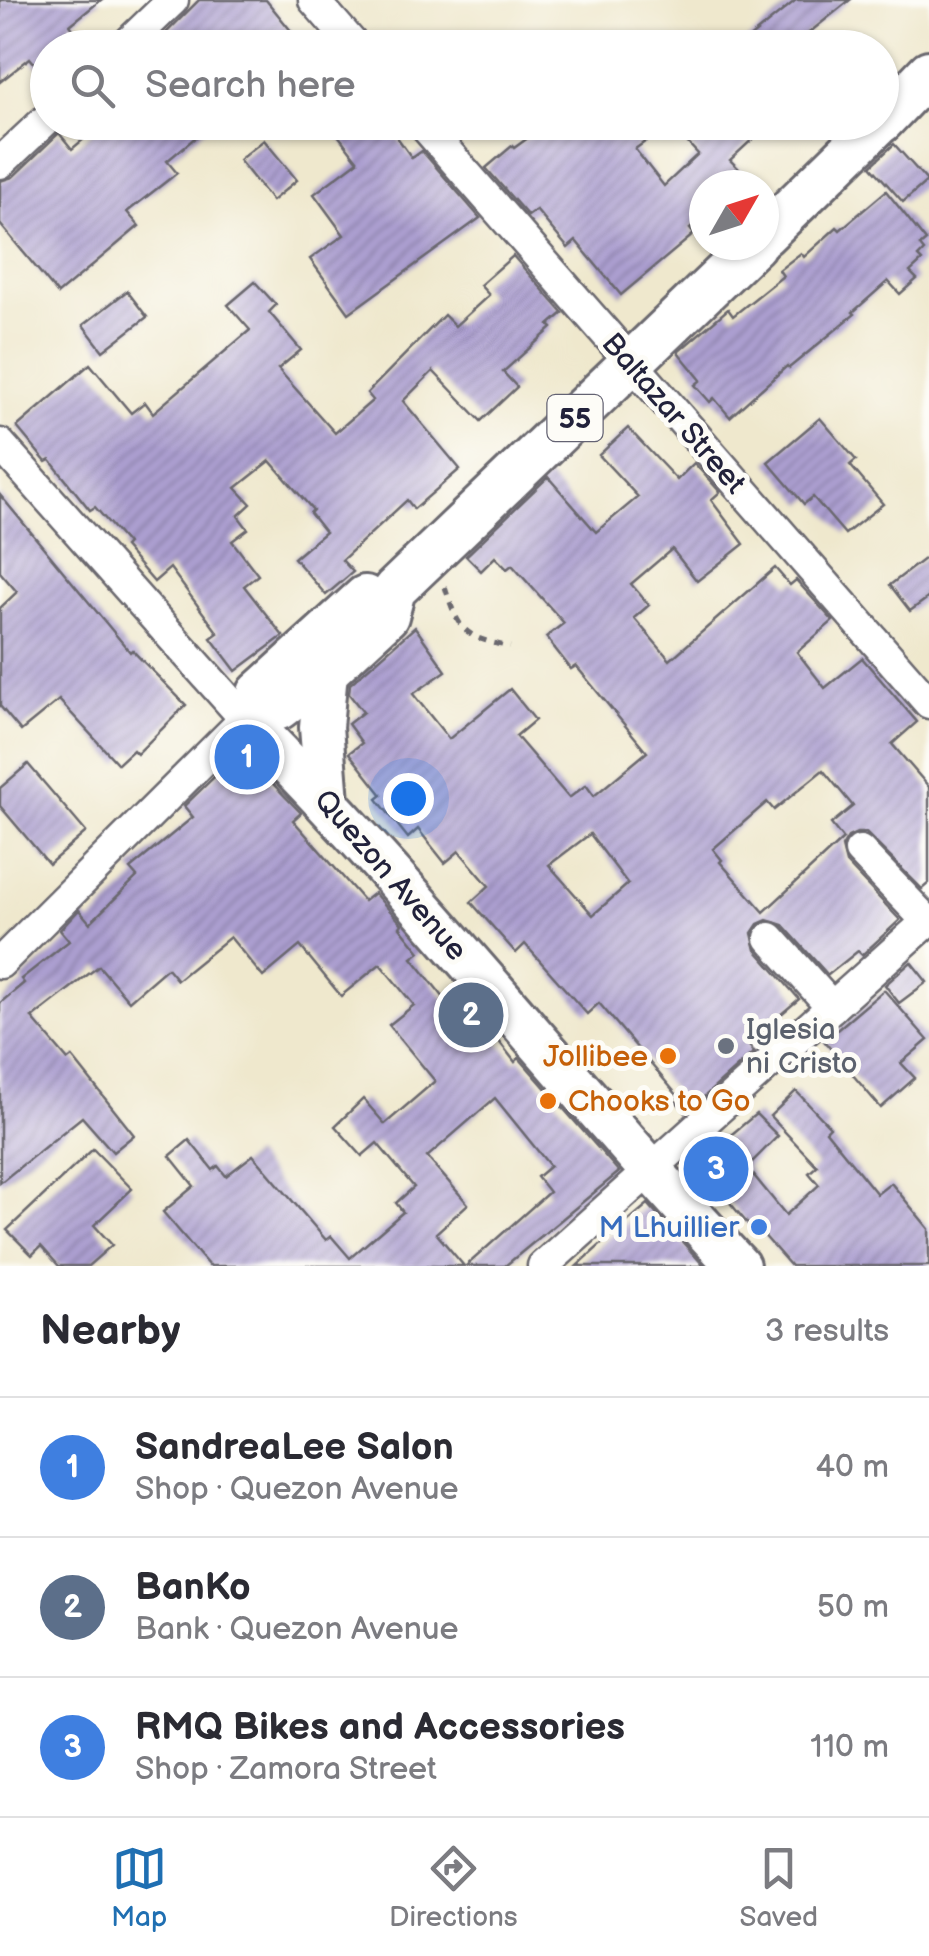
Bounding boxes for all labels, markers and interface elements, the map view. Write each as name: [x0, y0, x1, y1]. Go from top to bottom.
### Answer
search box: [30, 30, 899, 140]
icon: search: [65, 58, 120, 113]
text: Search here: [145, 63, 356, 108]
north arrow: [689, 170, 779, 260]
street label: Baltazar Street: [594, 326, 753, 501]
road number: 55: [548, 395, 602, 441]
pin: 1: [214, 720, 280, 794]
your location: [383, 773, 434, 824]
street label: Quezon Avenue: [306, 783, 474, 968]
pin: 2: [438, 978, 504, 1052]
place label: Iglesia ni Cristo: [746, 1012, 857, 1082]
marker: Iglesia ni Cristo: [715, 1035, 737, 1057]
place label: Jollibee: [543, 1039, 648, 1075]
marker: Jollibee: [657, 1045, 679, 1067]
place label: Chooks to Go: [568, 1084, 751, 1120]
marker: Chooks to Go: [537, 1090, 559, 1112]
pin: 3: [684, 1132, 748, 1206]
place label: M Lhuillier: [599, 1210, 740, 1246]
marker: M Lhuillier: [748, 1216, 770, 1238]
text: Nearby: [40, 1306, 180, 1357]
text: 3 results: [765, 1312, 889, 1351]
text: SandreaLee Salon: [135, 1425, 454, 1470]
text: 1: [66, 1448, 79, 1487]
text: 40 m: [816, 1448, 889, 1487]
text: Shop · Quezon Avenue: [135, 1470, 459, 1509]
text: BanKo: [135, 1565, 251, 1610]
text: 2: [63, 1588, 82, 1627]
text: 50 m: [817, 1588, 889, 1627]
text: Bank · Quezon Avenue: [135, 1610, 459, 1649]
text: RMQ Bikes and Accessories: [135, 1705, 625, 1750]
text: 3: [63, 1728, 82, 1767]
text: 110 m: [810, 1728, 889, 1767]
text: Shop · Zamora Street: [135, 1750, 437, 1789]
tab: Map: [111, 1841, 167, 1934]
tab: Directions: [389, 1841, 518, 1934]
tab: Saved: [740, 1841, 818, 1934]

